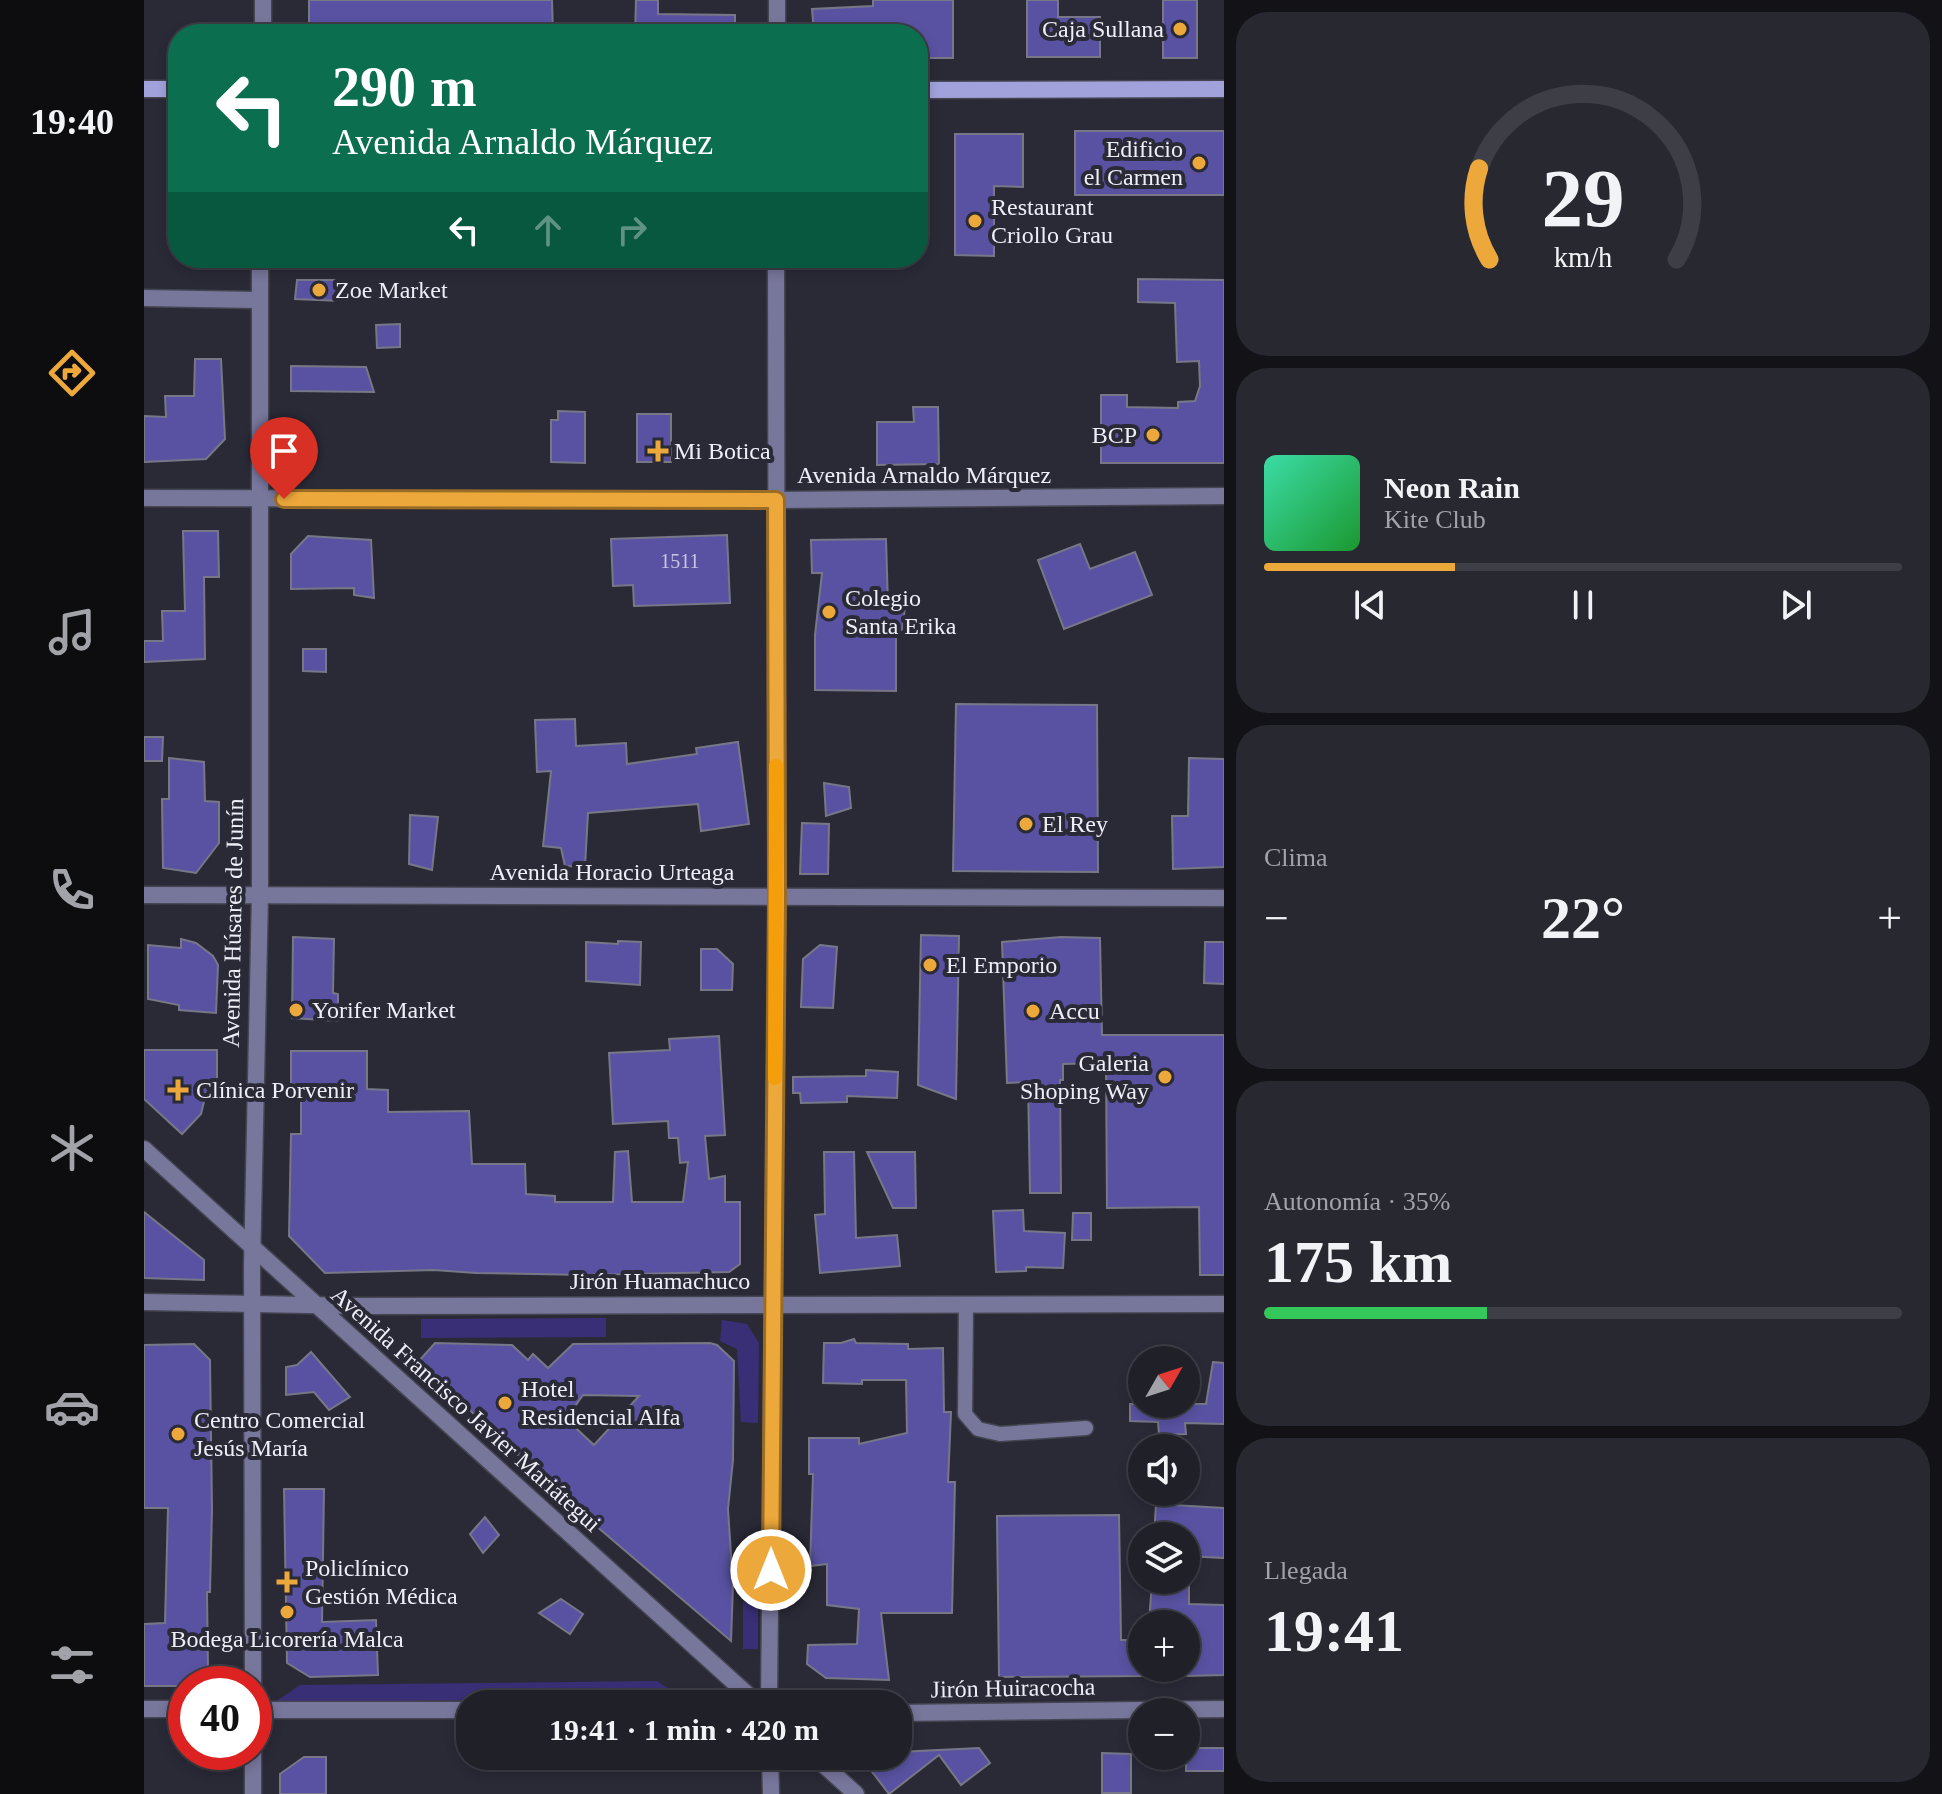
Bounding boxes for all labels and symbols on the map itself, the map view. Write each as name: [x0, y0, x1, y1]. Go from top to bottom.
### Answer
place label: Caja Sullana: [1042, 16, 1164, 42]
marker: Caja Sullana: [1171, 20, 1189, 38]
place label: Edificio el Carmen: [1084, 136, 1183, 190]
marker: Edificio el Carmen: [1190, 154, 1208, 172]
place label: Restaurant Criollo Grau: [991, 194, 1113, 248]
marker: Restaurant Criollo Grau: [966, 212, 984, 230]
place label: Zoe Market: [335, 277, 448, 303]
marker: Zoe Market: [310, 281, 328, 299]
pin: [250, 417, 318, 499]
place label: BCP: [1092, 422, 1137, 448]
marker: BCP: [1144, 426, 1162, 444]
place label: Mi Botica: [674, 438, 771, 464]
marker: Mi Botica: [649, 442, 667, 460]
street label: Avenida Arnaldo Márquez: [797, 462, 1051, 488]
house number: 1511: [660, 550, 700, 572]
place label: Colegio Santa Erika: [845, 585, 957, 639]
marker: Colegio Santa Erika: [820, 603, 838, 621]
street label: Avenida Húsares de Junín: [218, 798, 248, 1048]
place label: El Rey: [1042, 811, 1108, 837]
marker: El Rey: [1017, 815, 1035, 833]
street label: Avenida Horacio Urteaga: [490, 859, 735, 885]
place label: El Emporio: [946, 952, 1057, 978]
marker: El Emporio: [921, 956, 939, 974]
place label: Yorifer Market: [312, 997, 456, 1023]
place label: Accu: [1049, 998, 1100, 1024]
marker: Yorifer Market: [287, 1001, 305, 1019]
marker: Accu: [1024, 1002, 1042, 1020]
place label: Galeria Shoping Way: [1020, 1050, 1149, 1104]
marker: Galeria Shoping Way: [1156, 1068, 1174, 1086]
place label: Clínica Porvenir: [196, 1077, 354, 1103]
marker: Clínica Porvenir: [167, 1079, 189, 1101]
street label: Jirón Huamachuco: [570, 1268, 750, 1294]
street label: Avenida Francisco Javier Mariátegui: [326, 1281, 606, 1537]
north arrow: [1128, 1346, 1200, 1418]
place label: Hotel Residencial Alfa: [521, 1376, 681, 1430]
marker: Hotel Residencial Alfa: [496, 1394, 514, 1412]
place label: Centro Comercial Jesús María: [194, 1407, 366, 1461]
marker: Centro Comercial Jesús María: [169, 1425, 187, 1443]
position arrow: [729, 1528, 813, 1612]
place label: Policlínico Gestión Médica: [305, 1555, 458, 1609]
marker: Policlínico Gestión Médica: [276, 1571, 298, 1593]
marker: Bodega Licorería Malca: [278, 1603, 296, 1621]
place label: Bodega Licorería Malca: [170, 1626, 404, 1652]
speed limit sign: 40: [168, 1666, 272, 1770]
street label: Jirón Huiracocha: [930, 1674, 1096, 1702]

